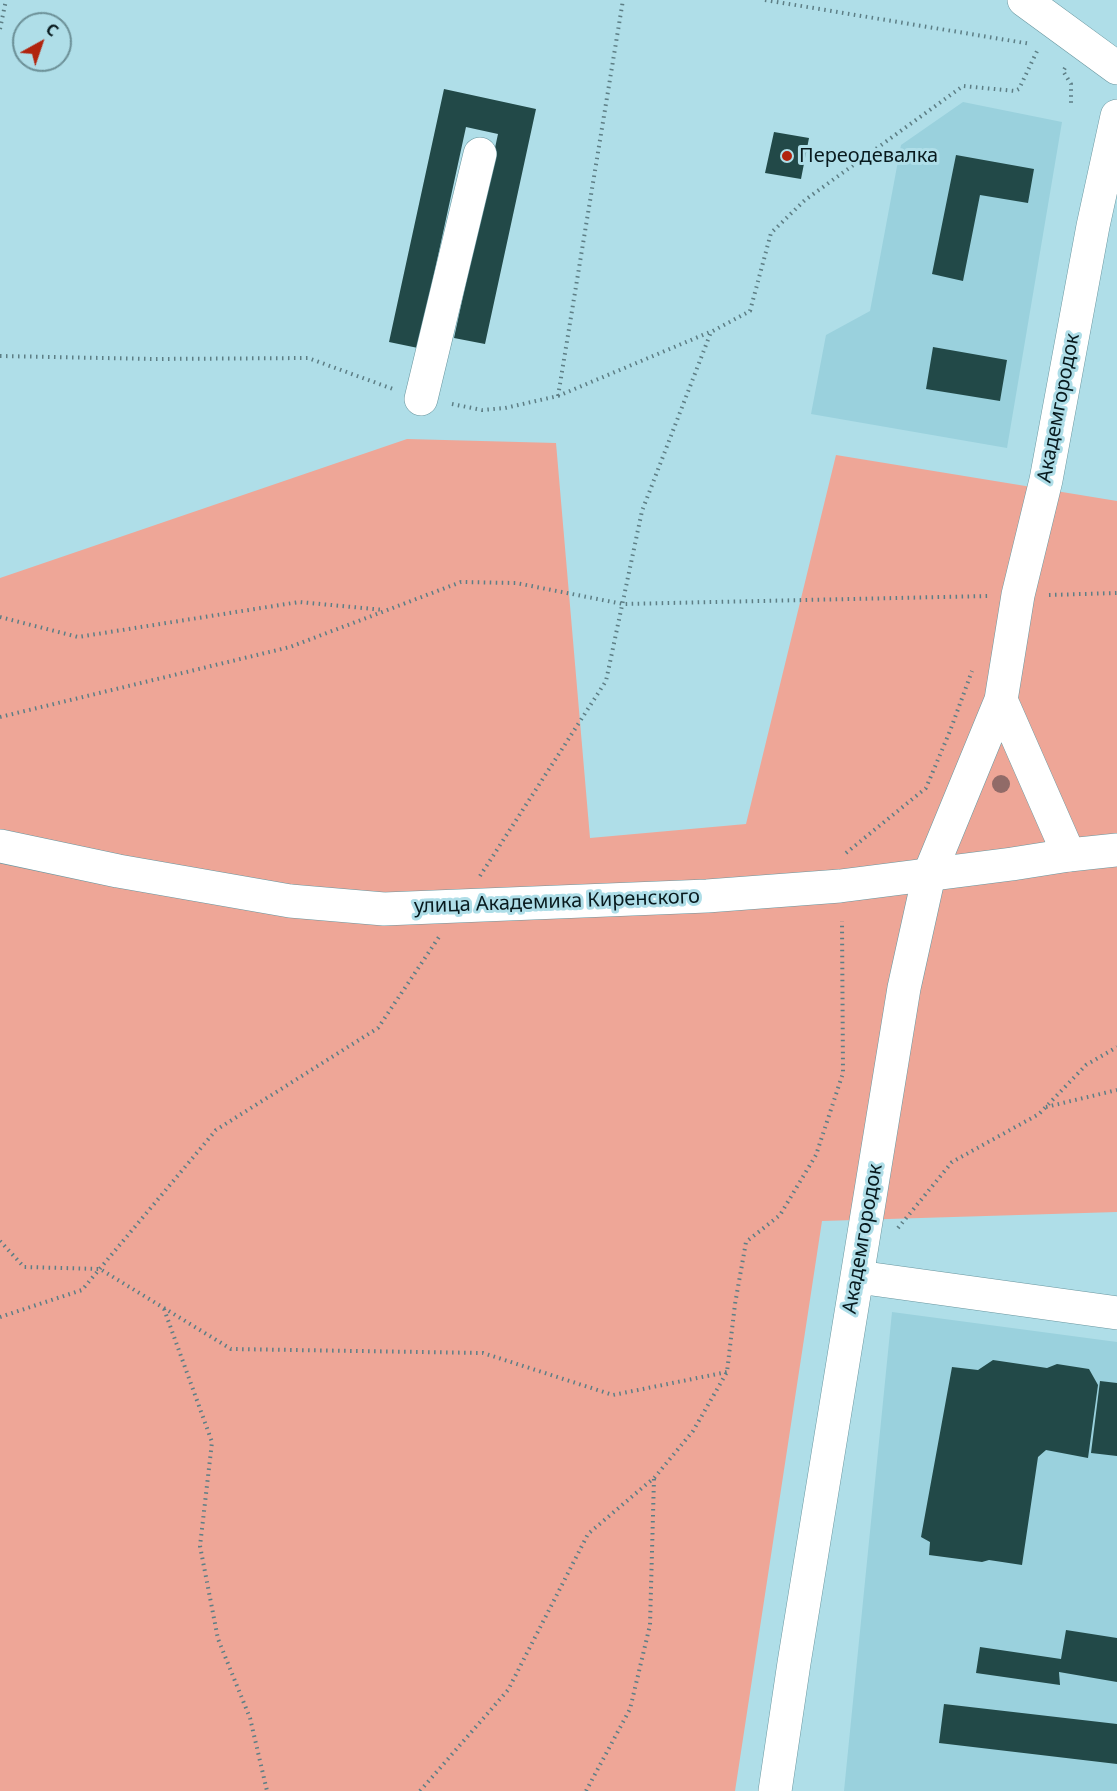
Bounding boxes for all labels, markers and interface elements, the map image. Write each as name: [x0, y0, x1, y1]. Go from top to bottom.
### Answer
north arrow: [12, 12, 72, 72]
text: С: [41, 18, 63, 41]
place label: Переодевалка: [799, 144, 938, 168]
marker: Переодевалка: [780, 149, 794, 163]
street label: Академгородок: [1033, 331, 1085, 485]
street label: улица Академика Киренского: [414, 885, 700, 919]
street label: Академгородок: [838, 1162, 888, 1316]

